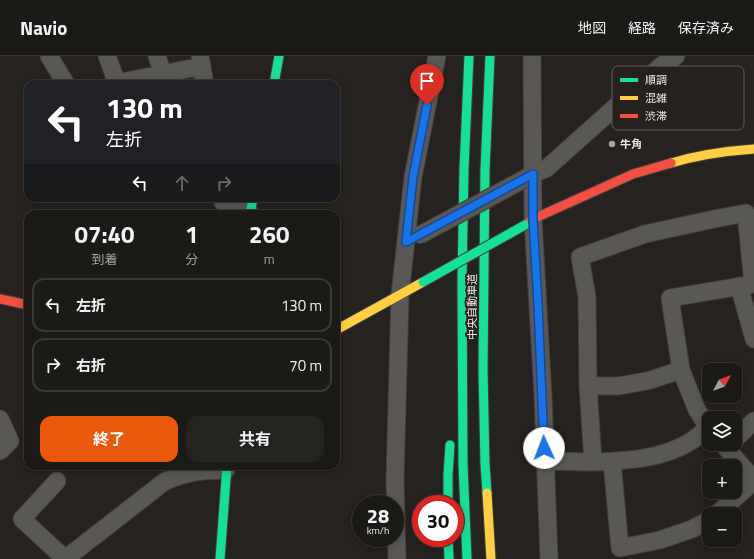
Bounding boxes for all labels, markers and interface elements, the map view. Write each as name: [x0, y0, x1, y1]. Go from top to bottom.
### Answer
text: Navio: [20, 13, 67, 42]
text: 地図: [578, 17, 606, 38]
text: 経路: [628, 17, 656, 38]
text: 保存済み: [678, 17, 734, 38]
pin: [410, 64, 444, 105]
legend: [612, 66, 744, 130]
icon: arrive: [416, 70, 438, 92]
text: 順調: [645, 72, 667, 88]
text: 130 m: [106, 86, 183, 129]
text: 混雑: [645, 90, 667, 106]
icon: left: [40, 96, 92, 148]
text: 渋滞: [645, 108, 667, 124]
text: 左折: [106, 126, 142, 153]
place label: 牛角: [620, 136, 642, 152]
marker: 牛角: [607, 139, 617, 149]
icon: left: [129, 172, 151, 194]
icon: ahead: [171, 172, 193, 194]
icon: right: [213, 172, 235, 194]
text: 07:40: [75, 216, 134, 252]
text: 1: [185, 216, 199, 252]
text: 260: [249, 216, 289, 252]
text: 到着: [92, 249, 118, 269]
text: 分: [185, 249, 198, 269]
text: m: [264, 249, 275, 269]
street label: 中央自動車道: [464, 274, 480, 340]
icon: left: [42, 294, 64, 316]
text: 左折: [76, 294, 106, 317]
text: 130 m: [281, 294, 322, 317]
icon: right: [42, 354, 64, 376]
text: 右折: [76, 354, 106, 377]
text: 70 m: [289, 354, 322, 377]
north arrow: [702, 363, 742, 403]
map controls: [702, 363, 742, 547]
button: layers: [702, 411, 742, 451]
button: 終了: [40, 416, 178, 462]
button: 共有: [186, 416, 324, 462]
position arrow: [523, 427, 565, 469]
button: +: [702, 459, 742, 499]
speed limit sign: 30: [412, 495, 464, 547]
text: 28: [367, 500, 389, 531]
button: −: [702, 507, 742, 547]
text: km/h: [367, 523, 389, 538]

